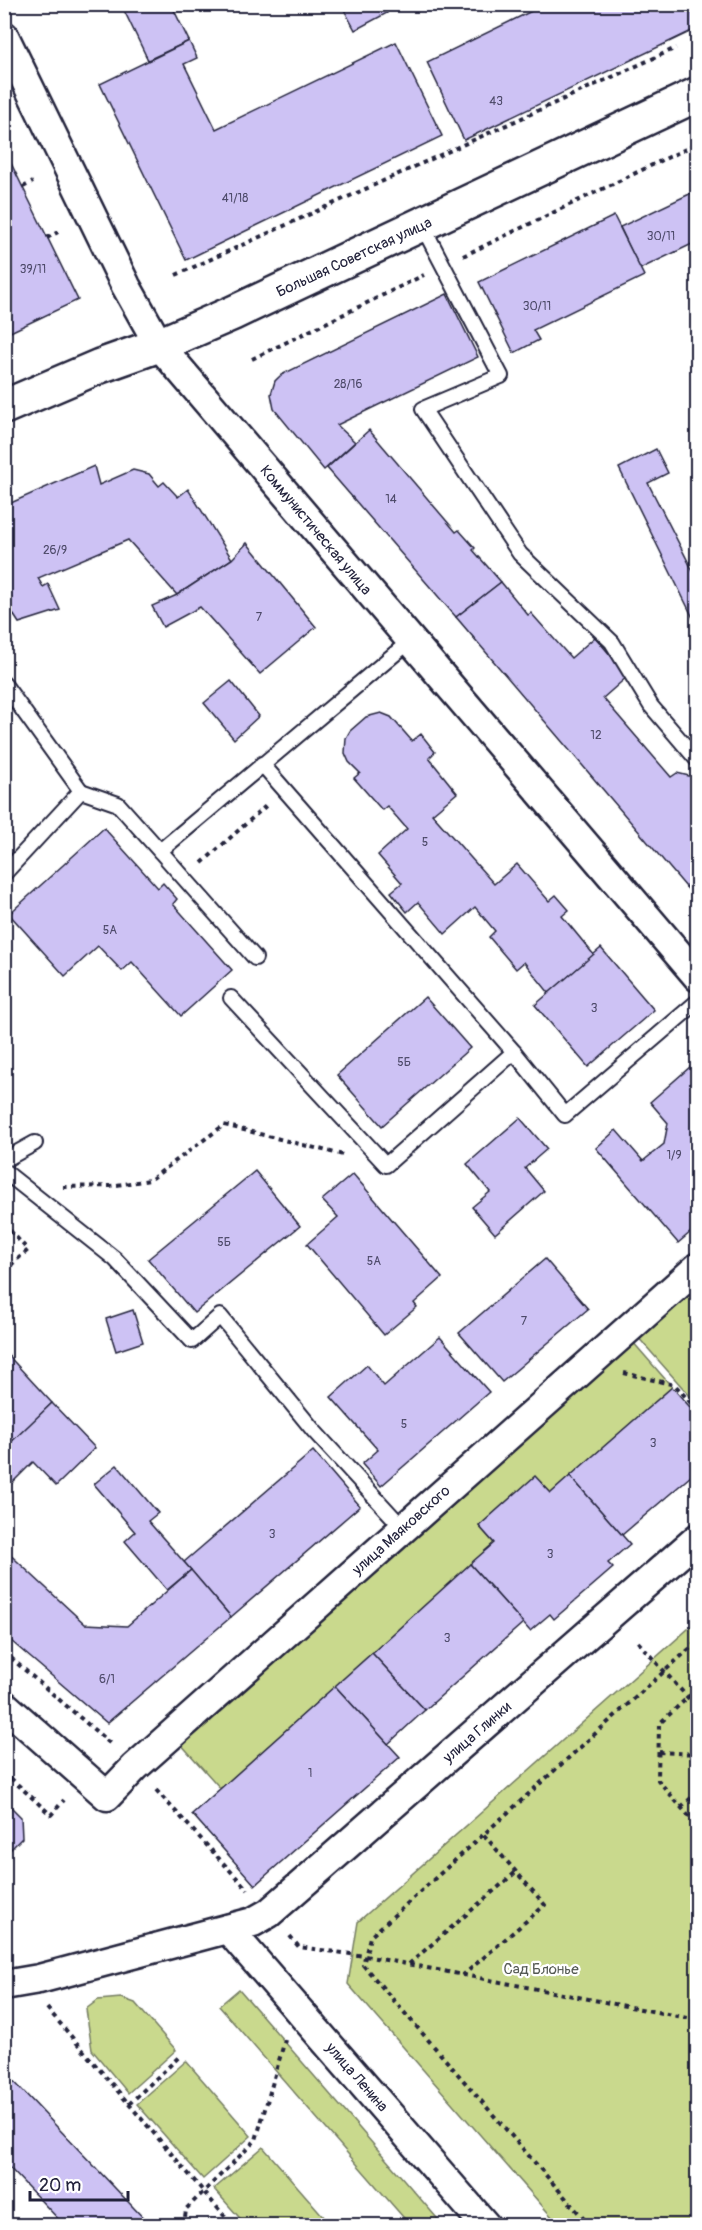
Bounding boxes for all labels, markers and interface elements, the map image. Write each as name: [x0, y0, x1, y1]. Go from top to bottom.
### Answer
house number: 43: [489, 94, 503, 109]
house number: 41/18: [222, 191, 248, 206]
street label: Большая Советская улица: [273, 213, 435, 302]
house number: 30/11: [647, 229, 675, 244]
house number: 39/11: [20, 262, 46, 277]
house number: 30/11: [523, 299, 551, 314]
house number: 28/16: [334, 377, 362, 392]
street label: Коммунистическая улица: [256, 462, 375, 599]
house number: 14: [385, 492, 397, 507]
house number: 26/9: [43, 543, 67, 558]
house number: 7: [256, 610, 263, 625]
house number: 12: [590, 728, 602, 743]
house number: 5: [422, 835, 428, 850]
house number: 5А: [103, 923, 117, 938]
house number: 3: [591, 1001, 598, 1016]
house number: 5Б: [397, 1055, 411, 1070]
house number: 1/9: [666, 1148, 682, 1163]
house number: 5Б: [217, 1235, 231, 1250]
house number: 5А: [367, 1254, 381, 1269]
house number: 7: [521, 1314, 528, 1329]
house number: 5: [401, 1417, 407, 1432]
house number: 3: [650, 1436, 657, 1451]
street label: улица Маяковского: [348, 1481, 454, 1580]
house number: 3: [269, 1527, 276, 1542]
house number: 3: [547, 1547, 554, 1562]
house number: 3: [444, 1631, 451, 1646]
house number: 6/1: [99, 1672, 115, 1687]
street label: улица Глинки: [439, 1697, 516, 1768]
house number: 1: [308, 1766, 312, 1781]
park label: Сад Блонье: [503, 1960, 579, 1979]
street label: улица Ленина: [321, 2038, 392, 2116]
scale bar: [30, 2164, 128, 2202]
text: 20 m: [39, 2174, 81, 2197]

